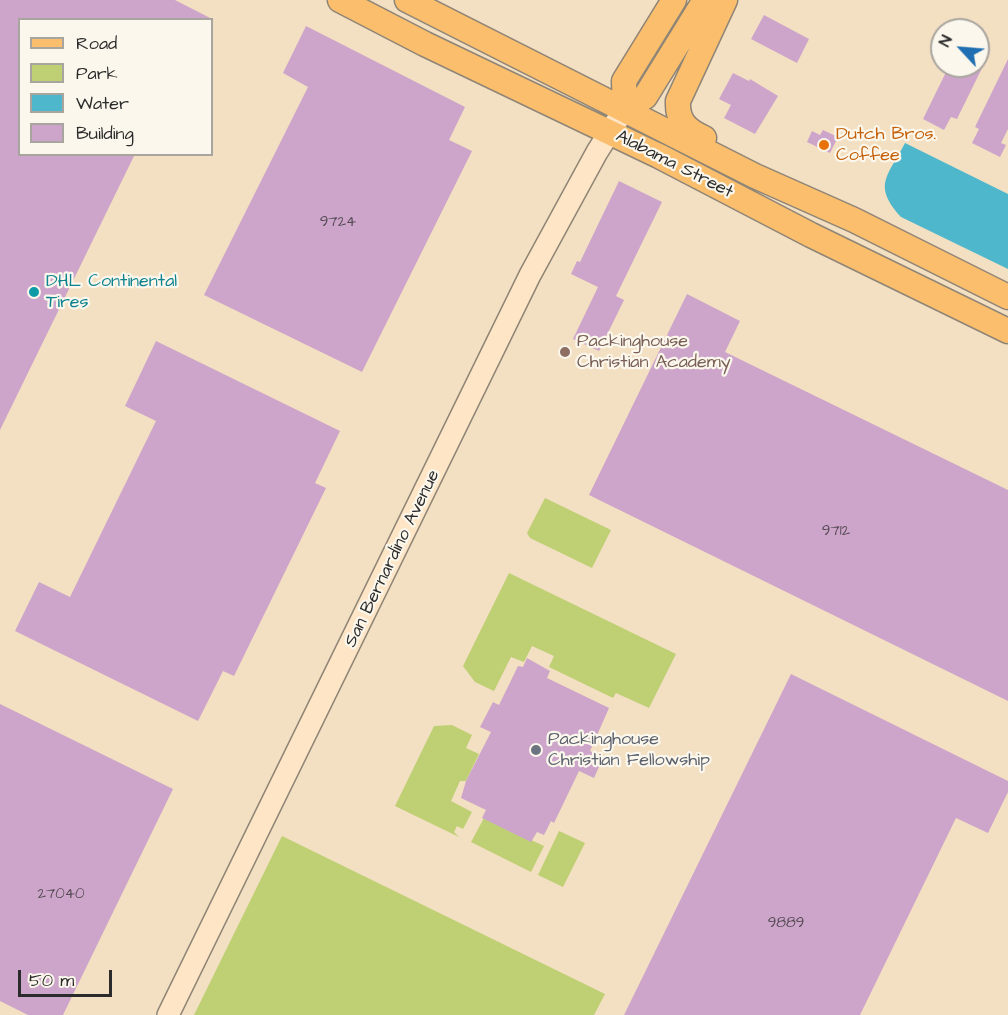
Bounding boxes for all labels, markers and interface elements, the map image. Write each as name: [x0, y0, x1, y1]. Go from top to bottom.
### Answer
legend: [18, 18, 213, 156]
north arrow: [930, 18, 990, 78]
text: Road: [76, 31, 117, 56]
text: N: [934, 32, 958, 50]
text: Park: [76, 61, 118, 86]
text: Water: [76, 91, 129, 116]
text: Building: [76, 121, 134, 146]
place label: Dutch Bros. Coffee: [836, 124, 936, 166]
street label: Alabama Street: [612, 126, 736, 204]
marker: Dutch Bros. Coffee: [817, 138, 831, 152]
house number: 9724: [320, 214, 356, 232]
place label: DHL Continental Tires: [46, 271, 177, 314]
marker: DHL Continental Tires: [27, 285, 41, 299]
place label: Packinghouse Christian Academy: [577, 331, 731, 374]
marker: Packinghouse Christian Academy: [558, 345, 572, 359]
street label: San Bernardino Avenue: [341, 467, 445, 651]
house number: 9712: [822, 523, 850, 541]
place label: Packinghouse Christian Fellowship: [548, 729, 710, 771]
marker: Packinghouse Christian Fellowship: [529, 743, 543, 757]
house number: 27040: [38, 886, 84, 904]
house number: 9889: [768, 915, 804, 933]
scale bar: [21, 958, 116, 996]
text: 50 m: [29, 968, 74, 993]

